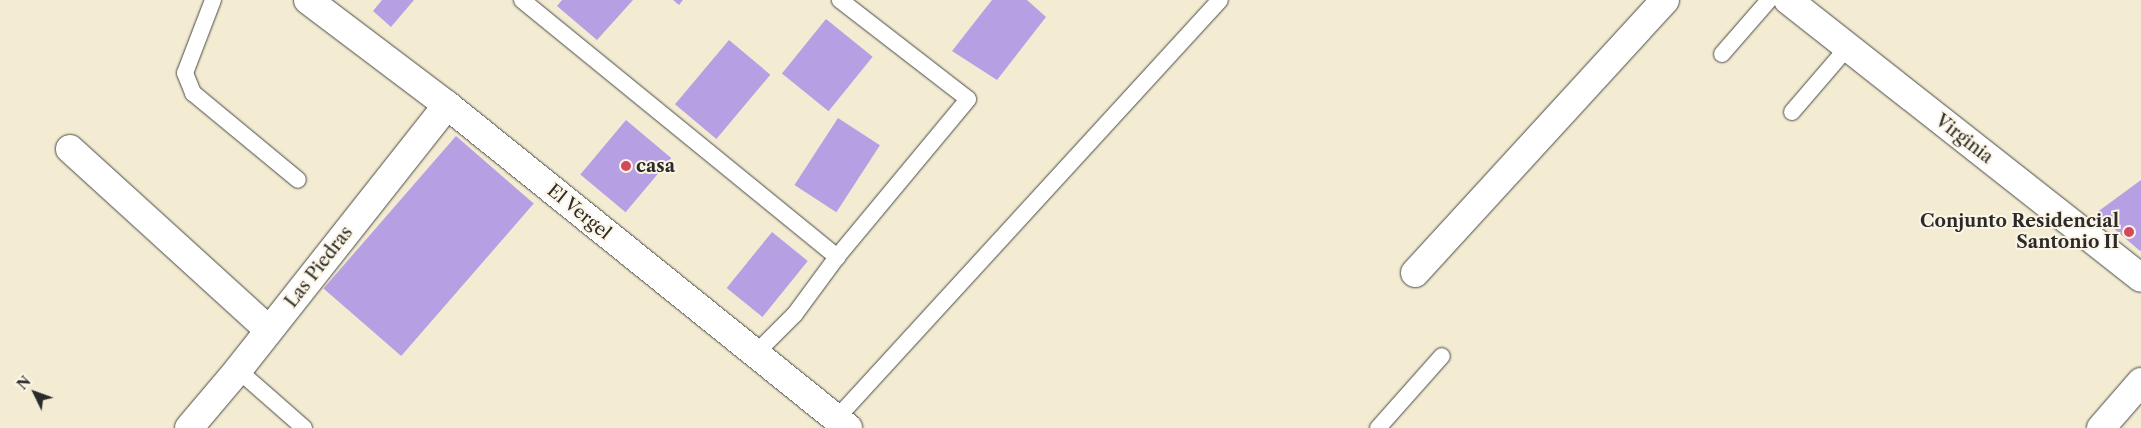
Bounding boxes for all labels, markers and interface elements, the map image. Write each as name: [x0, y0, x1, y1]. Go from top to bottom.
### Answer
street label: Virginia: [1931, 110, 1997, 168]
place label: casa: [636, 155, 675, 177]
marker: casa: [620, 160, 632, 172]
street label: El Vergel: [543, 180, 615, 244]
place label: Conjunto Residencial Santonio II: [1920, 211, 2119, 253]
street label: Las Piedras: [281, 222, 357, 312]
marker: Conjunto Residencial Santonio II: [2123, 226, 2135, 238]
north arrow: [10, 368, 60, 418]
text: N: [13, 372, 35, 394]

